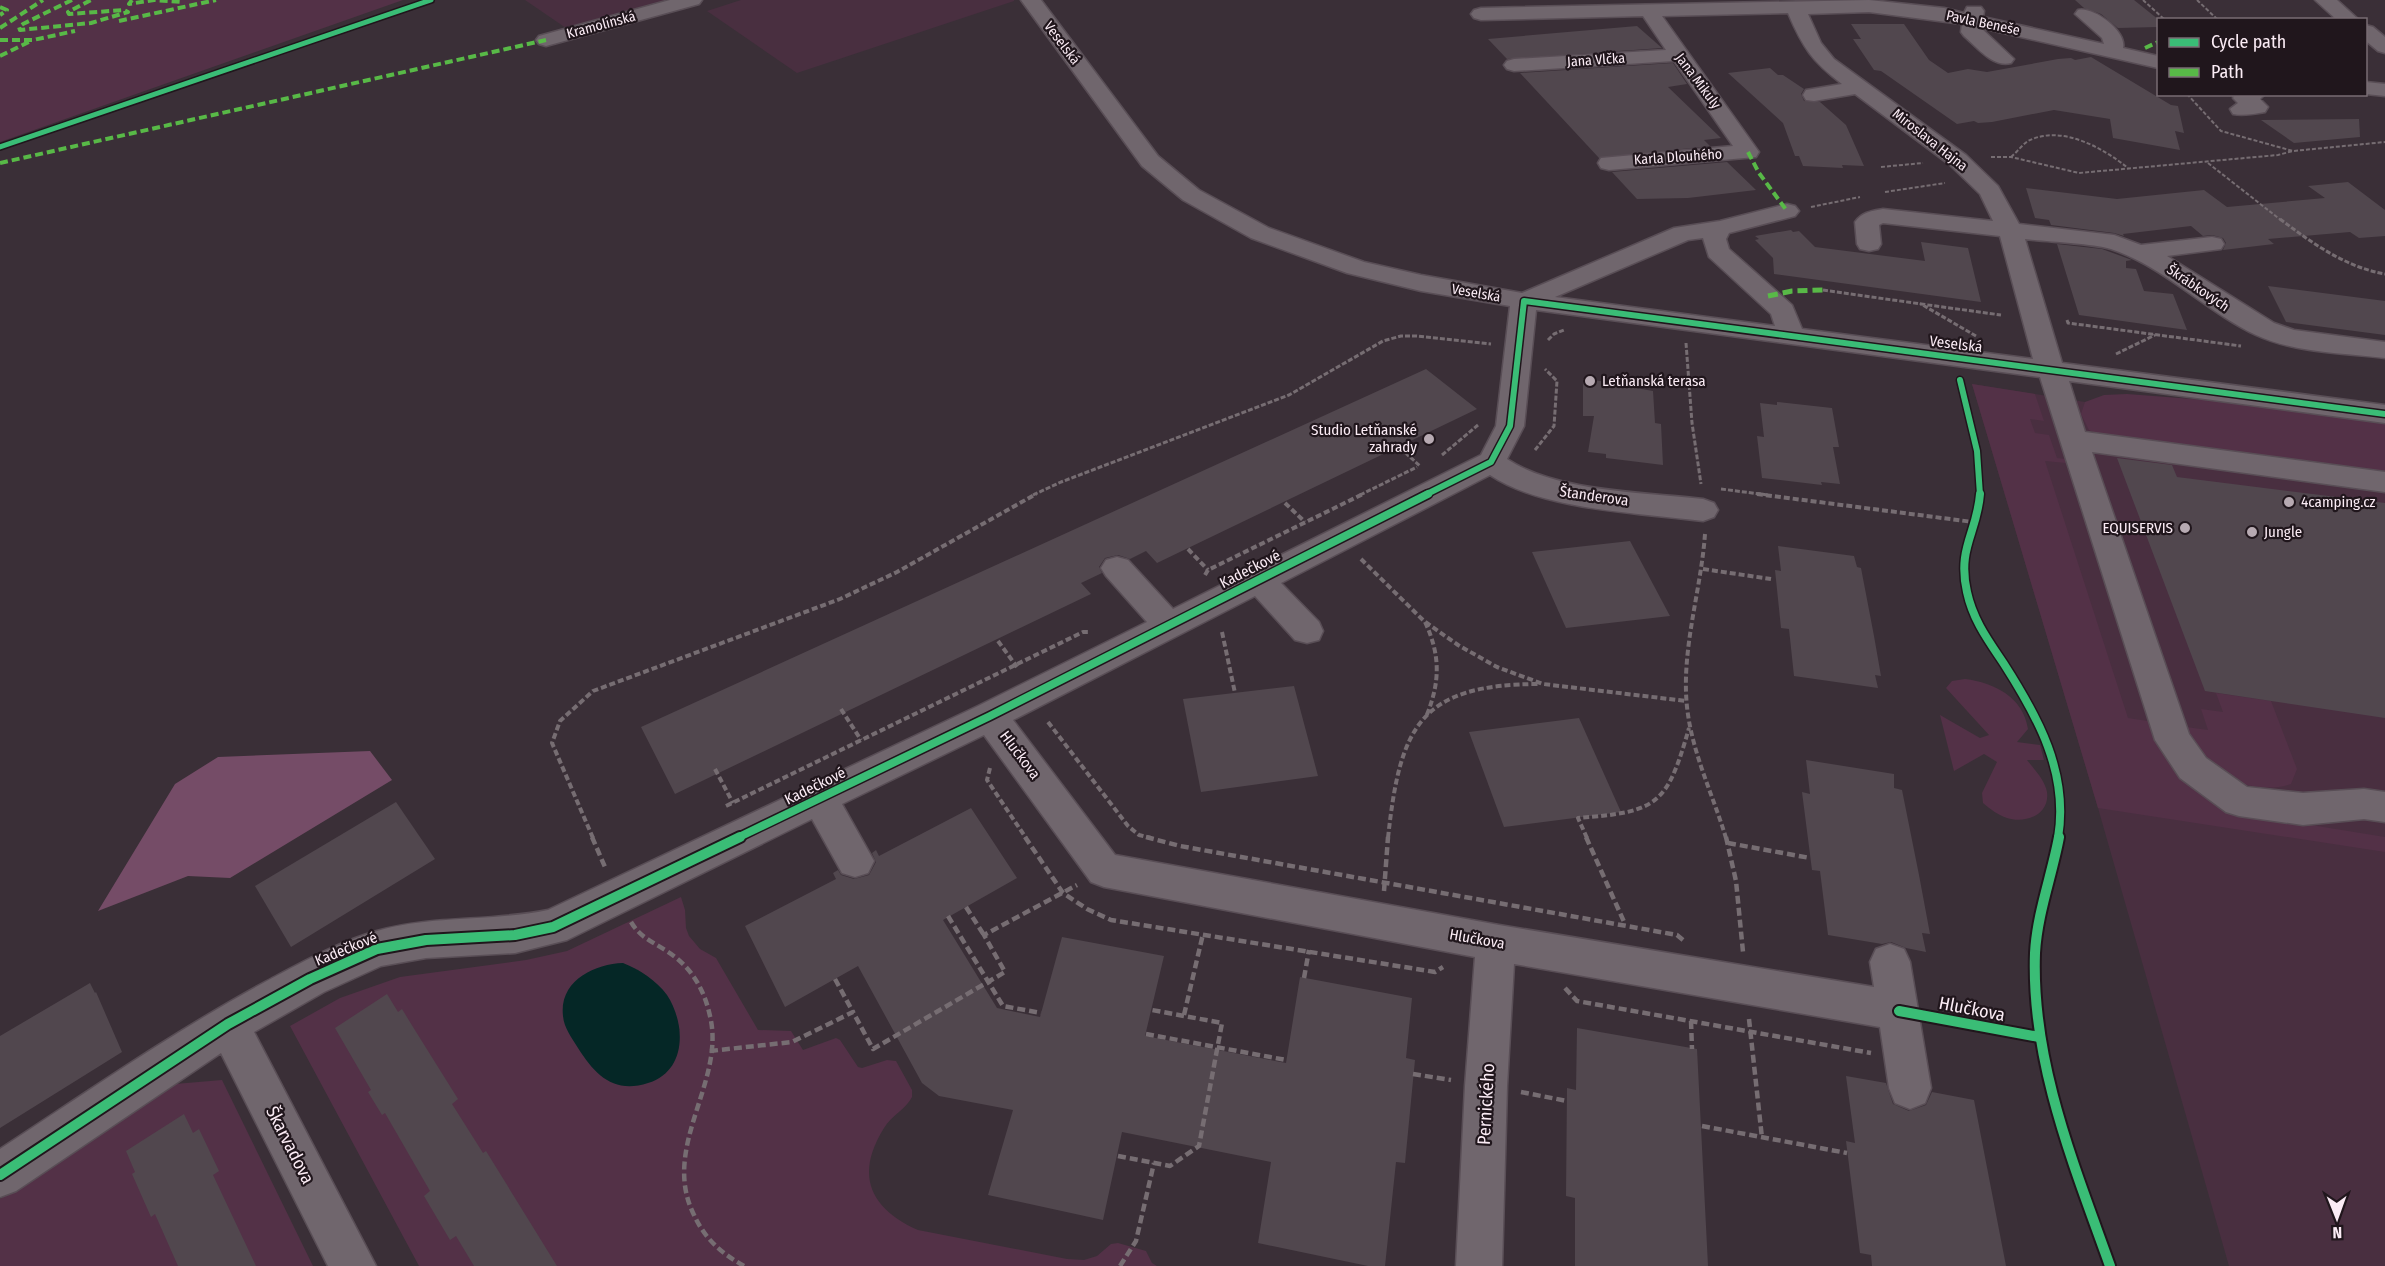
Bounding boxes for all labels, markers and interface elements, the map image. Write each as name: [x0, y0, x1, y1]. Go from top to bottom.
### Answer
street label: Pavla Beneše: [1945, 7, 2022, 39]
street label: Kramolínská: [565, 8, 637, 42]
street label: Veselská: [1040, 18, 1084, 68]
legend: [2157, 18, 2367, 96]
text: Cycle path: [2211, 31, 2286, 53]
street label: Jana Vlčka: [1566, 49, 1626, 71]
street label: Jana Mikuly: [1672, 50, 1725, 113]
text: Path: [2211, 61, 2244, 83]
street label: Miroslava Hajna: [1889, 105, 1971, 175]
street label: Karla Dlouhého: [1633, 145, 1723, 169]
street label: Škrábkových: [2164, 260, 2233, 315]
street label: Veselská: [1450, 280, 1502, 306]
street label: Veselská: [1929, 332, 1983, 356]
place label: Letňanská terasa: [1602, 372, 1706, 390]
marker: Letňanská terasa: [1583, 374, 1597, 388]
place label: Studio Letňanské zahrady: [1311, 421, 1417, 456]
marker: Studio Letňanské zahrady: [1422, 432, 1436, 446]
street label: Štanderova: [1558, 482, 1630, 510]
place label: 4camping.cz: [2301, 493, 2376, 511]
marker: 4camping.cz: [2282, 495, 2296, 509]
place label: EQUISERVIS: [2102, 519, 2173, 537]
marker: EQUISERVIS: [2178, 521, 2192, 535]
place label: Jungle: [2264, 523, 2302, 541]
marker: Jungle: [2245, 525, 2259, 539]
street label: Kadečkové: [1217, 546, 1283, 592]
street label: Hlučkova: [996, 727, 1044, 783]
street label: Kadečkové: [781, 763, 849, 809]
street label: Hlučkova: [1448, 925, 1506, 953]
street label: Kadečkové: [312, 928, 380, 970]
street label: Hlučkova: [1937, 992, 2007, 1026]
street label: Pernického: [1473, 1063, 1499, 1145]
street label: Škarvadova: [261, 1102, 319, 1188]
north arrow: [2307, 1188, 2367, 1248]
text: N: [2332, 1223, 2342, 1242]

